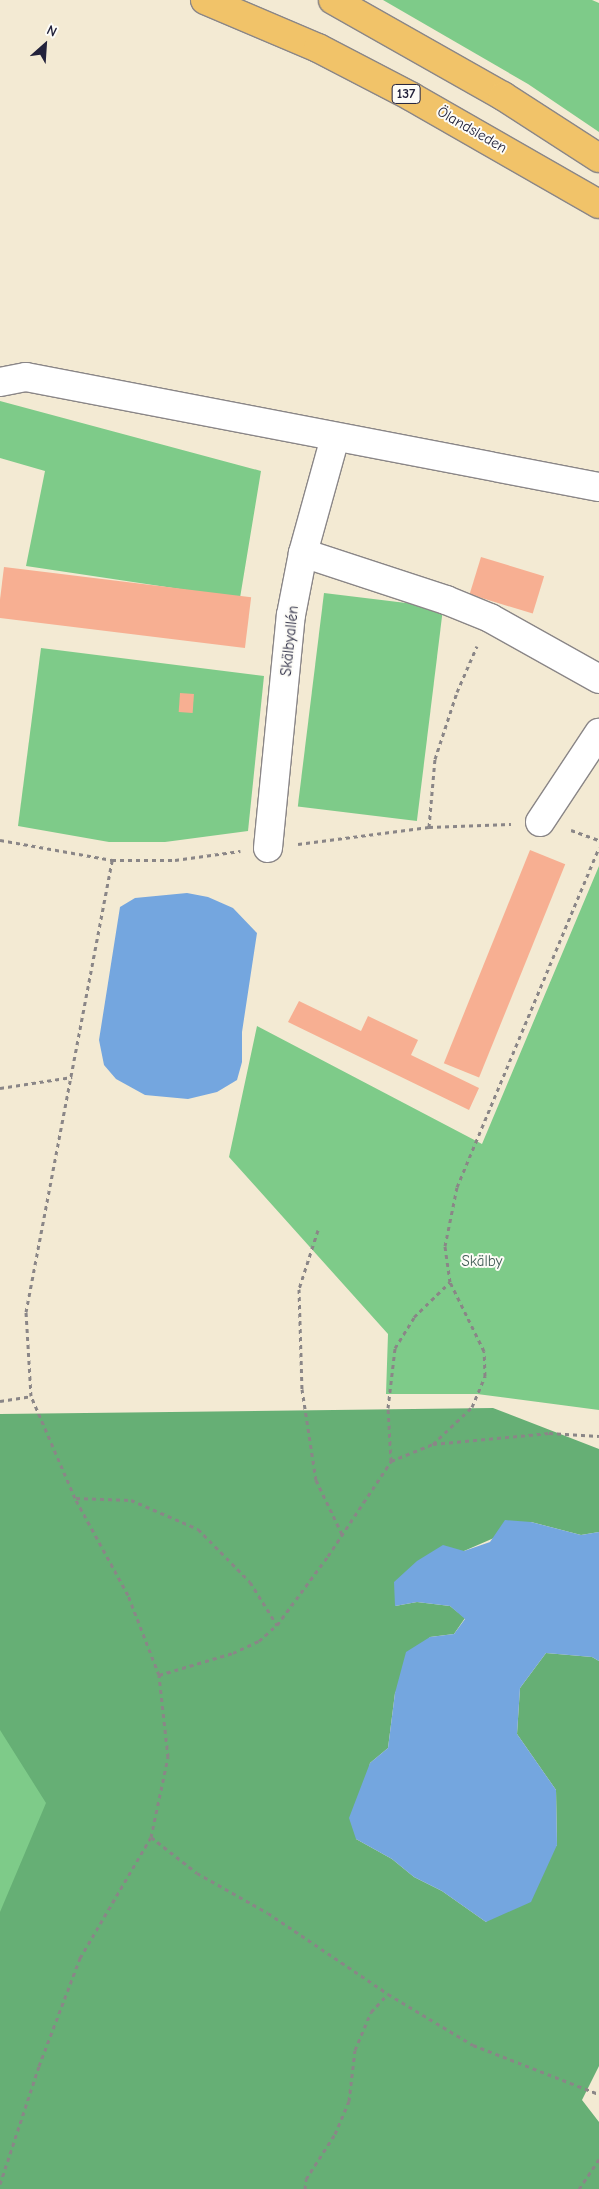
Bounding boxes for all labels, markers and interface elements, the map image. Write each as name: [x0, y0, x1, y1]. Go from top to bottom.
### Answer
north arrow: [20, 20, 70, 70]
text: N: [44, 21, 60, 41]
road number: 137: [391, 82, 421, 106]
street label: Ölandsleden: [434, 103, 510, 157]
street label: Skälbyallén: [277, 605, 303, 677]
park label: Skälby: [462, 1253, 502, 1271]

